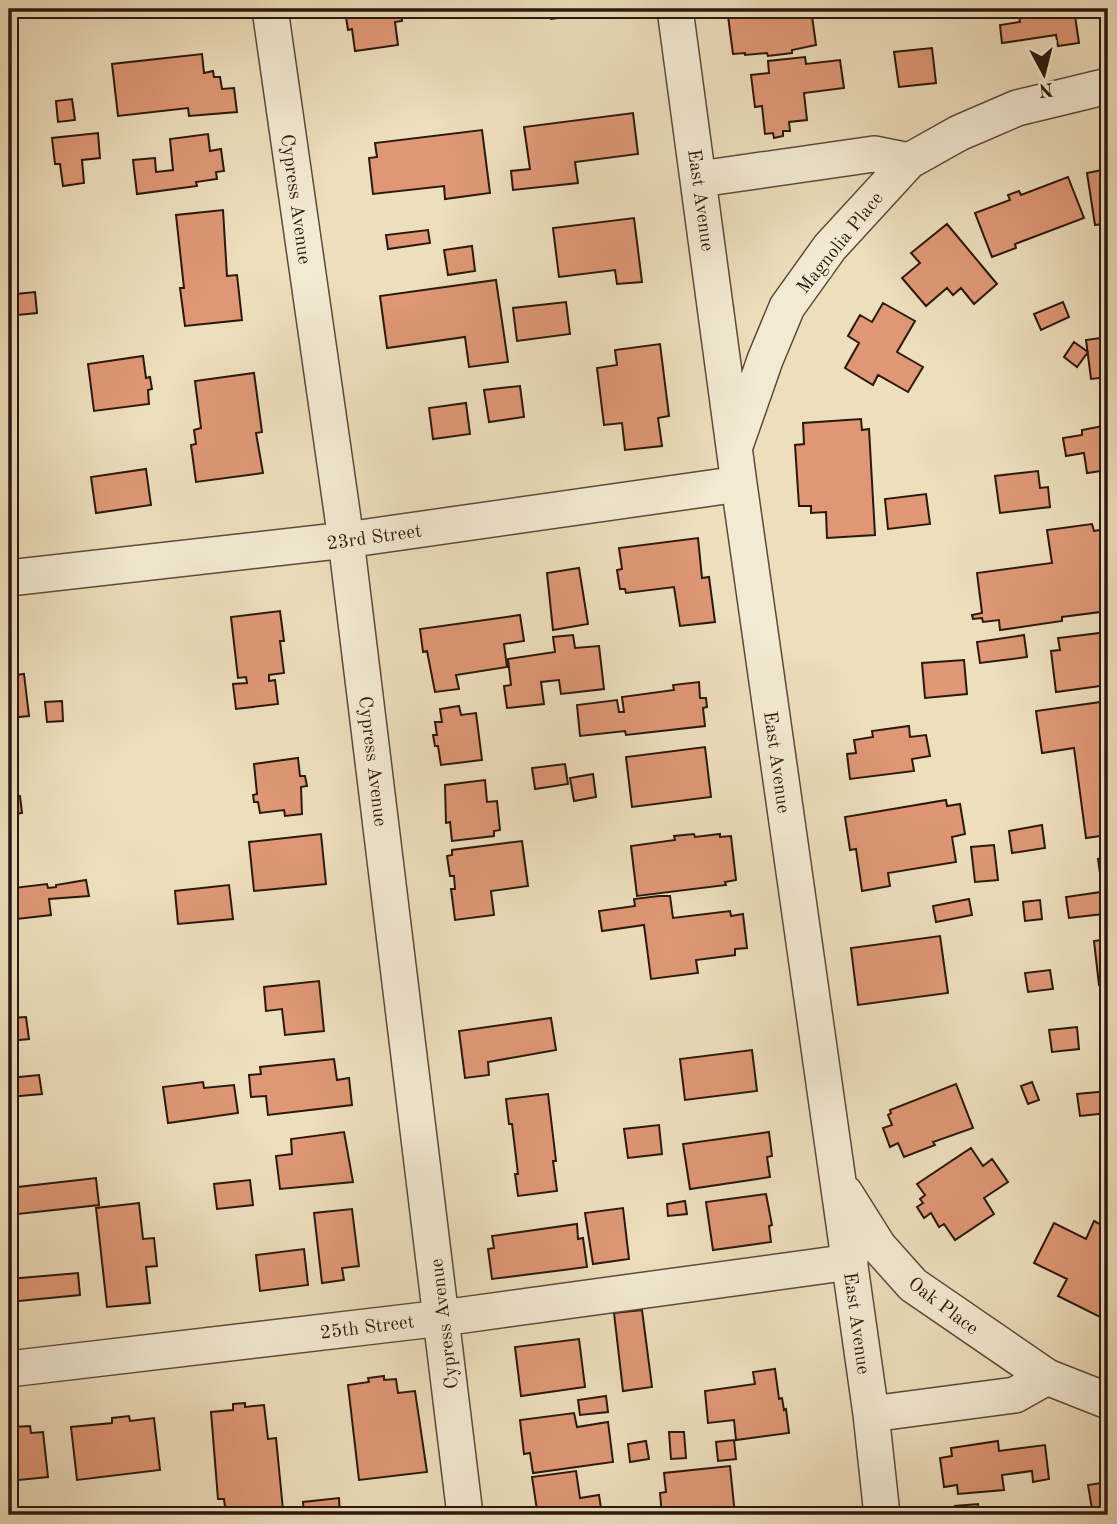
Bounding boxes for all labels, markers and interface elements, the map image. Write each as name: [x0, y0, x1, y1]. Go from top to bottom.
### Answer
north arrow: [1009, 38, 1078, 108]
text: N: [1037, 78, 1054, 99]
street label: Cypress Avenue: [276, 133, 313, 266]
street label: East Avenue: [683, 148, 716, 253]
street label: Magnolia Place: [794, 189, 888, 298]
street label: 23rd Street: [326, 522, 423, 555]
street label: Cypress Avenue: [354, 695, 389, 828]
street label: East Avenue: [759, 710, 792, 815]
street label: Cypress Avenue: [428, 1257, 463, 1390]
street label: East Avenue: [839, 1271, 872, 1376]
street label: Oak Place: [904, 1275, 981, 1339]
street label: 25th Street: [319, 1313, 415, 1344]

